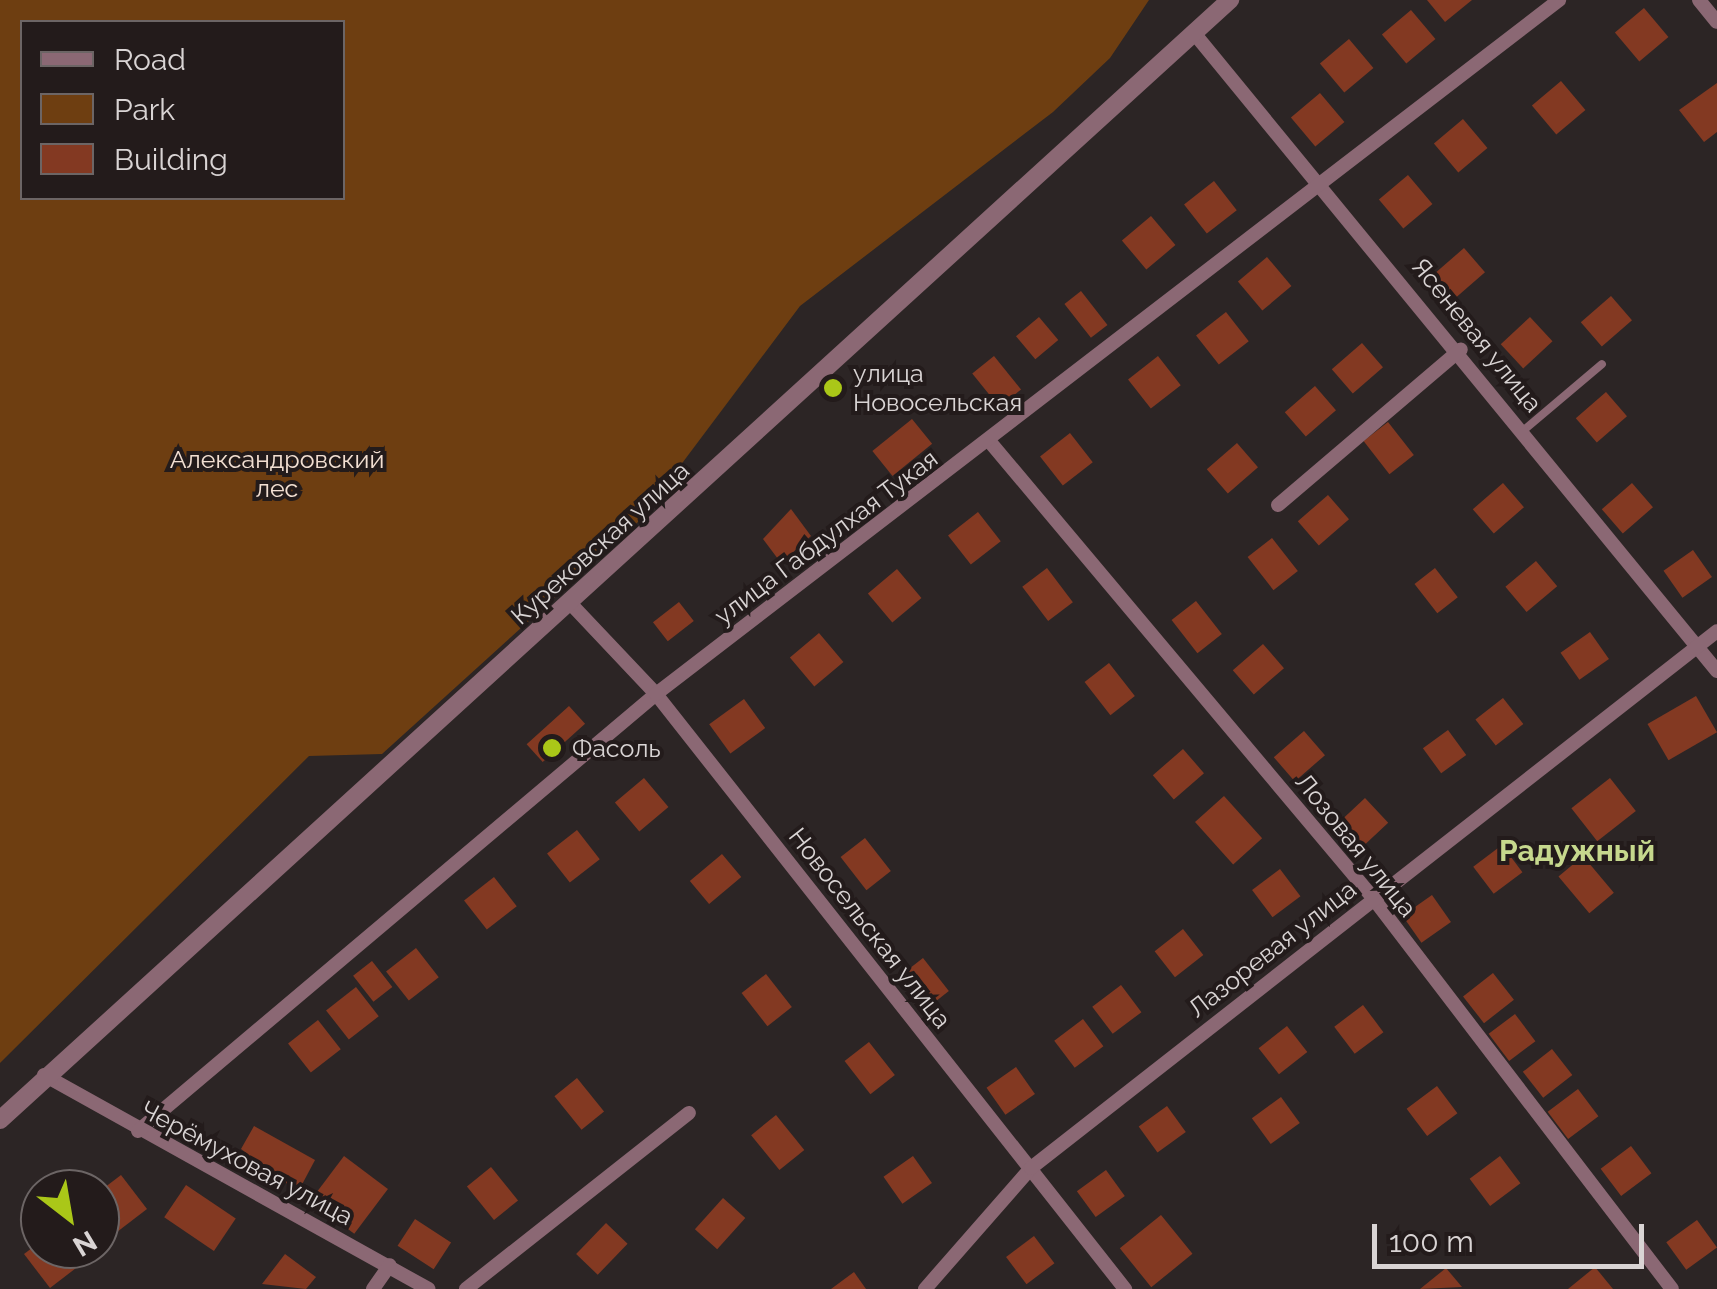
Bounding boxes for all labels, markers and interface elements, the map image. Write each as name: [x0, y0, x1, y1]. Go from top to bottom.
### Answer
legend: [20, 20, 345, 200]
text: Road: [114, 42, 186, 77]
text: Park: [114, 92, 175, 127]
text: Building: [114, 142, 228, 177]
street label: Ясеневая улица: [1405, 252, 1549, 418]
place label: улица Новосельская: [853, 359, 1022, 418]
marker: улица Новосельская: [822, 377, 844, 399]
street label: улица Габдулхая Тукая: [708, 443, 944, 631]
park label: Александровский лес: [170, 445, 384, 504]
street label: Курековская улица: [505, 455, 695, 631]
place label: Фасоль: [572, 733, 661, 763]
marker: Фасоль: [541, 737, 563, 759]
street label: Лозовая улица: [1289, 767, 1423, 923]
street label: Новосельская улица: [782, 822, 958, 1034]
district label: Радужный: [1499, 833, 1655, 869]
street label: Лазоревая улица: [1182, 874, 1362, 1024]
street label: Черёмуховая улица: [136, 1094, 358, 1232]
north arrow: [20, 1169, 120, 1269]
scale bar: [1377, 1204, 1650, 1266]
text: N: [67, 1224, 102, 1263]
text: 100 m: [1389, 1224, 1474, 1259]

